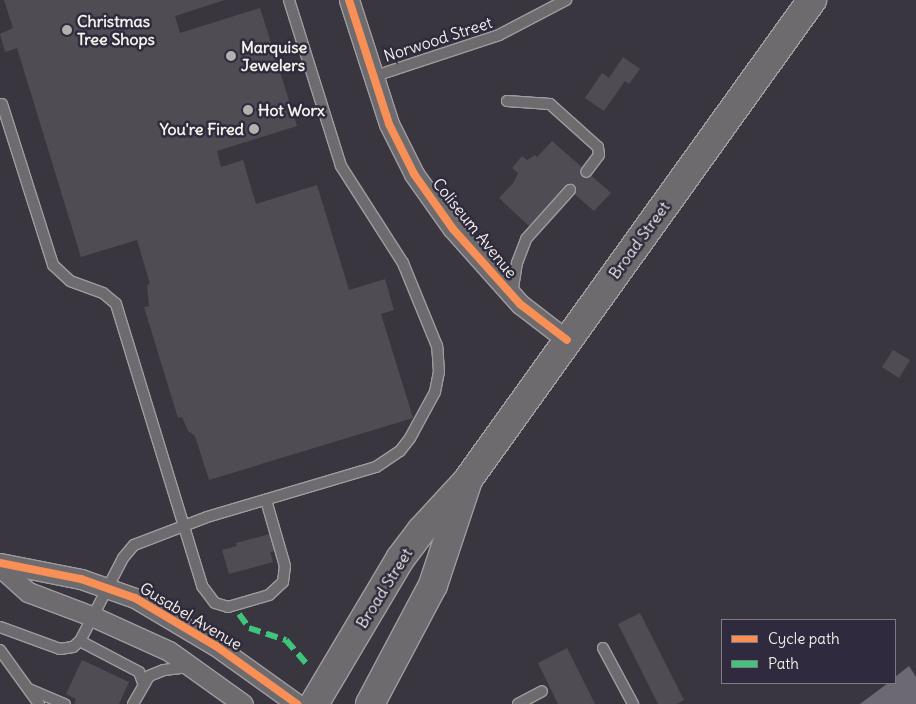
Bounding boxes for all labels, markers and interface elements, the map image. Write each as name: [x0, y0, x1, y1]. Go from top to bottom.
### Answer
place label: Christmas Tree Shops: [77, 11, 155, 49]
street label: Norwood Street: [381, 12, 495, 66]
marker: Christmas Tree Shops: [61, 24, 73, 36]
place label: Marquise Jewelers: [241, 37, 307, 75]
marker: Marquise Jewelers: [225, 50, 237, 62]
place label: Hot Worx: [258, 100, 325, 120]
marker: Hot Worx: [242, 104, 254, 116]
place label: You're Fired: [160, 119, 244, 139]
marker: You're Fired: [248, 123, 260, 135]
street label: Coliseum Avenue: [429, 174, 521, 282]
street label: Broad Street: [605, 198, 673, 282]
street label: Broad Street: [352, 544, 416, 632]
street label: Gusabel Avenue: [136, 578, 246, 654]
legend: [721, 619, 896, 684]
text: Cycle path: [768, 629, 840, 648]
text: Path: [768, 654, 799, 673]

